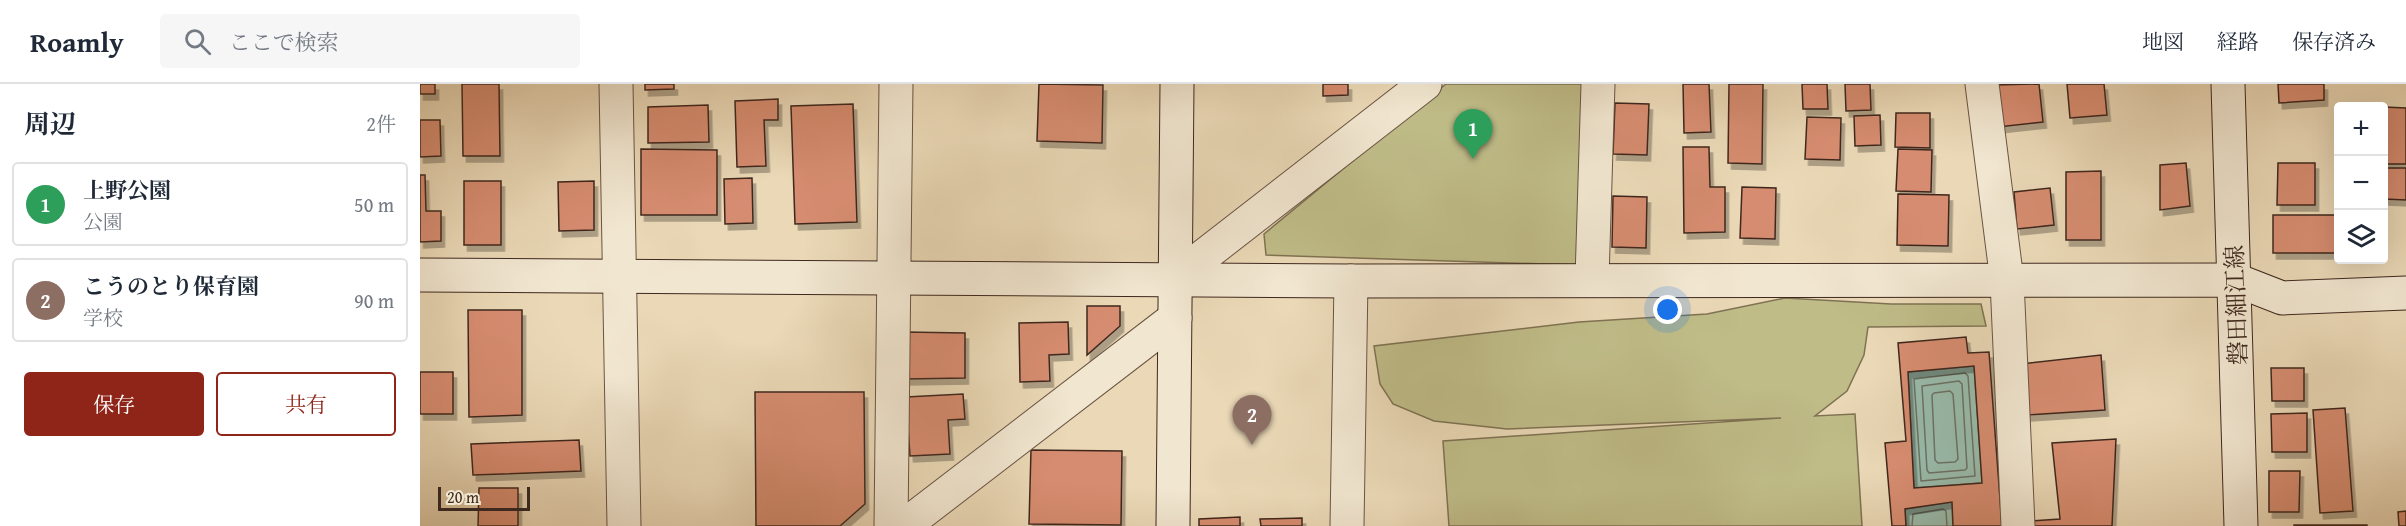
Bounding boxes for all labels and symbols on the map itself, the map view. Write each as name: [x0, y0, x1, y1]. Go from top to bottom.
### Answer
pin: 1: [1454, 110, 1492, 159]
street label: 磐田細江線: [2216, 244, 2256, 366]
your location: [1653, 295, 1682, 324]
pin: 2: [1232, 396, 1272, 445]
scale bar: [438, 484, 530, 512]

